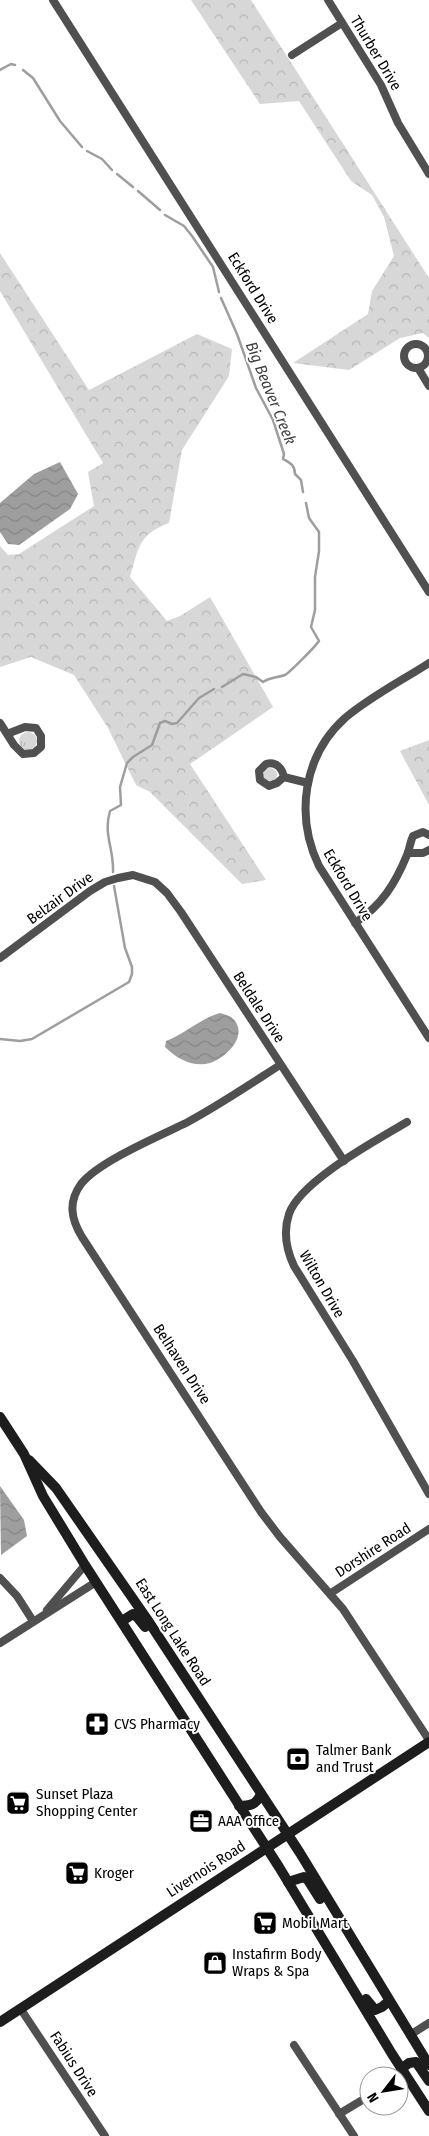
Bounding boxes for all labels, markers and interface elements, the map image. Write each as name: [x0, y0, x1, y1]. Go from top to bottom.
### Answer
street label: Thurber Drive: [347, 12, 405, 94]
street label: Eckford Drive: [224, 249, 282, 327]
water label: Big Beaver Creek: [242, 339, 300, 447]
street label: Eckford Drive: [320, 846, 376, 924]
street label: Belzair Drive: [24, 868, 96, 928]
street label: Beldale Drive: [229, 968, 289, 1046]
street label: Wilton Drive: [296, 1247, 348, 1321]
street label: Belhaven Drive: [149, 1321, 215, 1407]
street label: Dorshire Road: [332, 1519, 414, 1581]
street label: East Long Lake Road: [132, 1575, 214, 1689]
pharmacy icon: CVS Pharmacy: [84, 1711, 110, 1737]
place label: CVS Pharmacy: [114, 1715, 200, 1733]
place label: Talmer Bank and Trust: [316, 1741, 392, 1776]
bank icon: Talmer Bank and Trust: [285, 1746, 311, 1772]
place label: Sunset Plaza Shopping Center: [36, 1785, 138, 1820]
supermarket icon: Sunset Plaza Shopping Center: [5, 1790, 31, 1816]
office icon: AAA office: [188, 1808, 214, 1834]
place label: AAA office: [218, 1812, 279, 1830]
street label: Livernois Road: [163, 1837, 249, 1901]
supermarket icon: Kroger: [64, 1860, 90, 1886]
place label: Kroger: [94, 1864, 135, 1882]
supermarket icon: Mobil Mart: [252, 1910, 278, 1936]
place label: Mobil Mart: [282, 1914, 348, 1932]
place label: Instafirm Body Wraps & Spa: [232, 1945, 322, 1980]
shop icon: Instafirm Body Wraps & Spa: [202, 1950, 228, 1976]
street label: Fabius Drive: [46, 2028, 102, 2100]
north arrow: [359, 2066, 409, 2116]
text: N: [364, 2089, 383, 2105]

